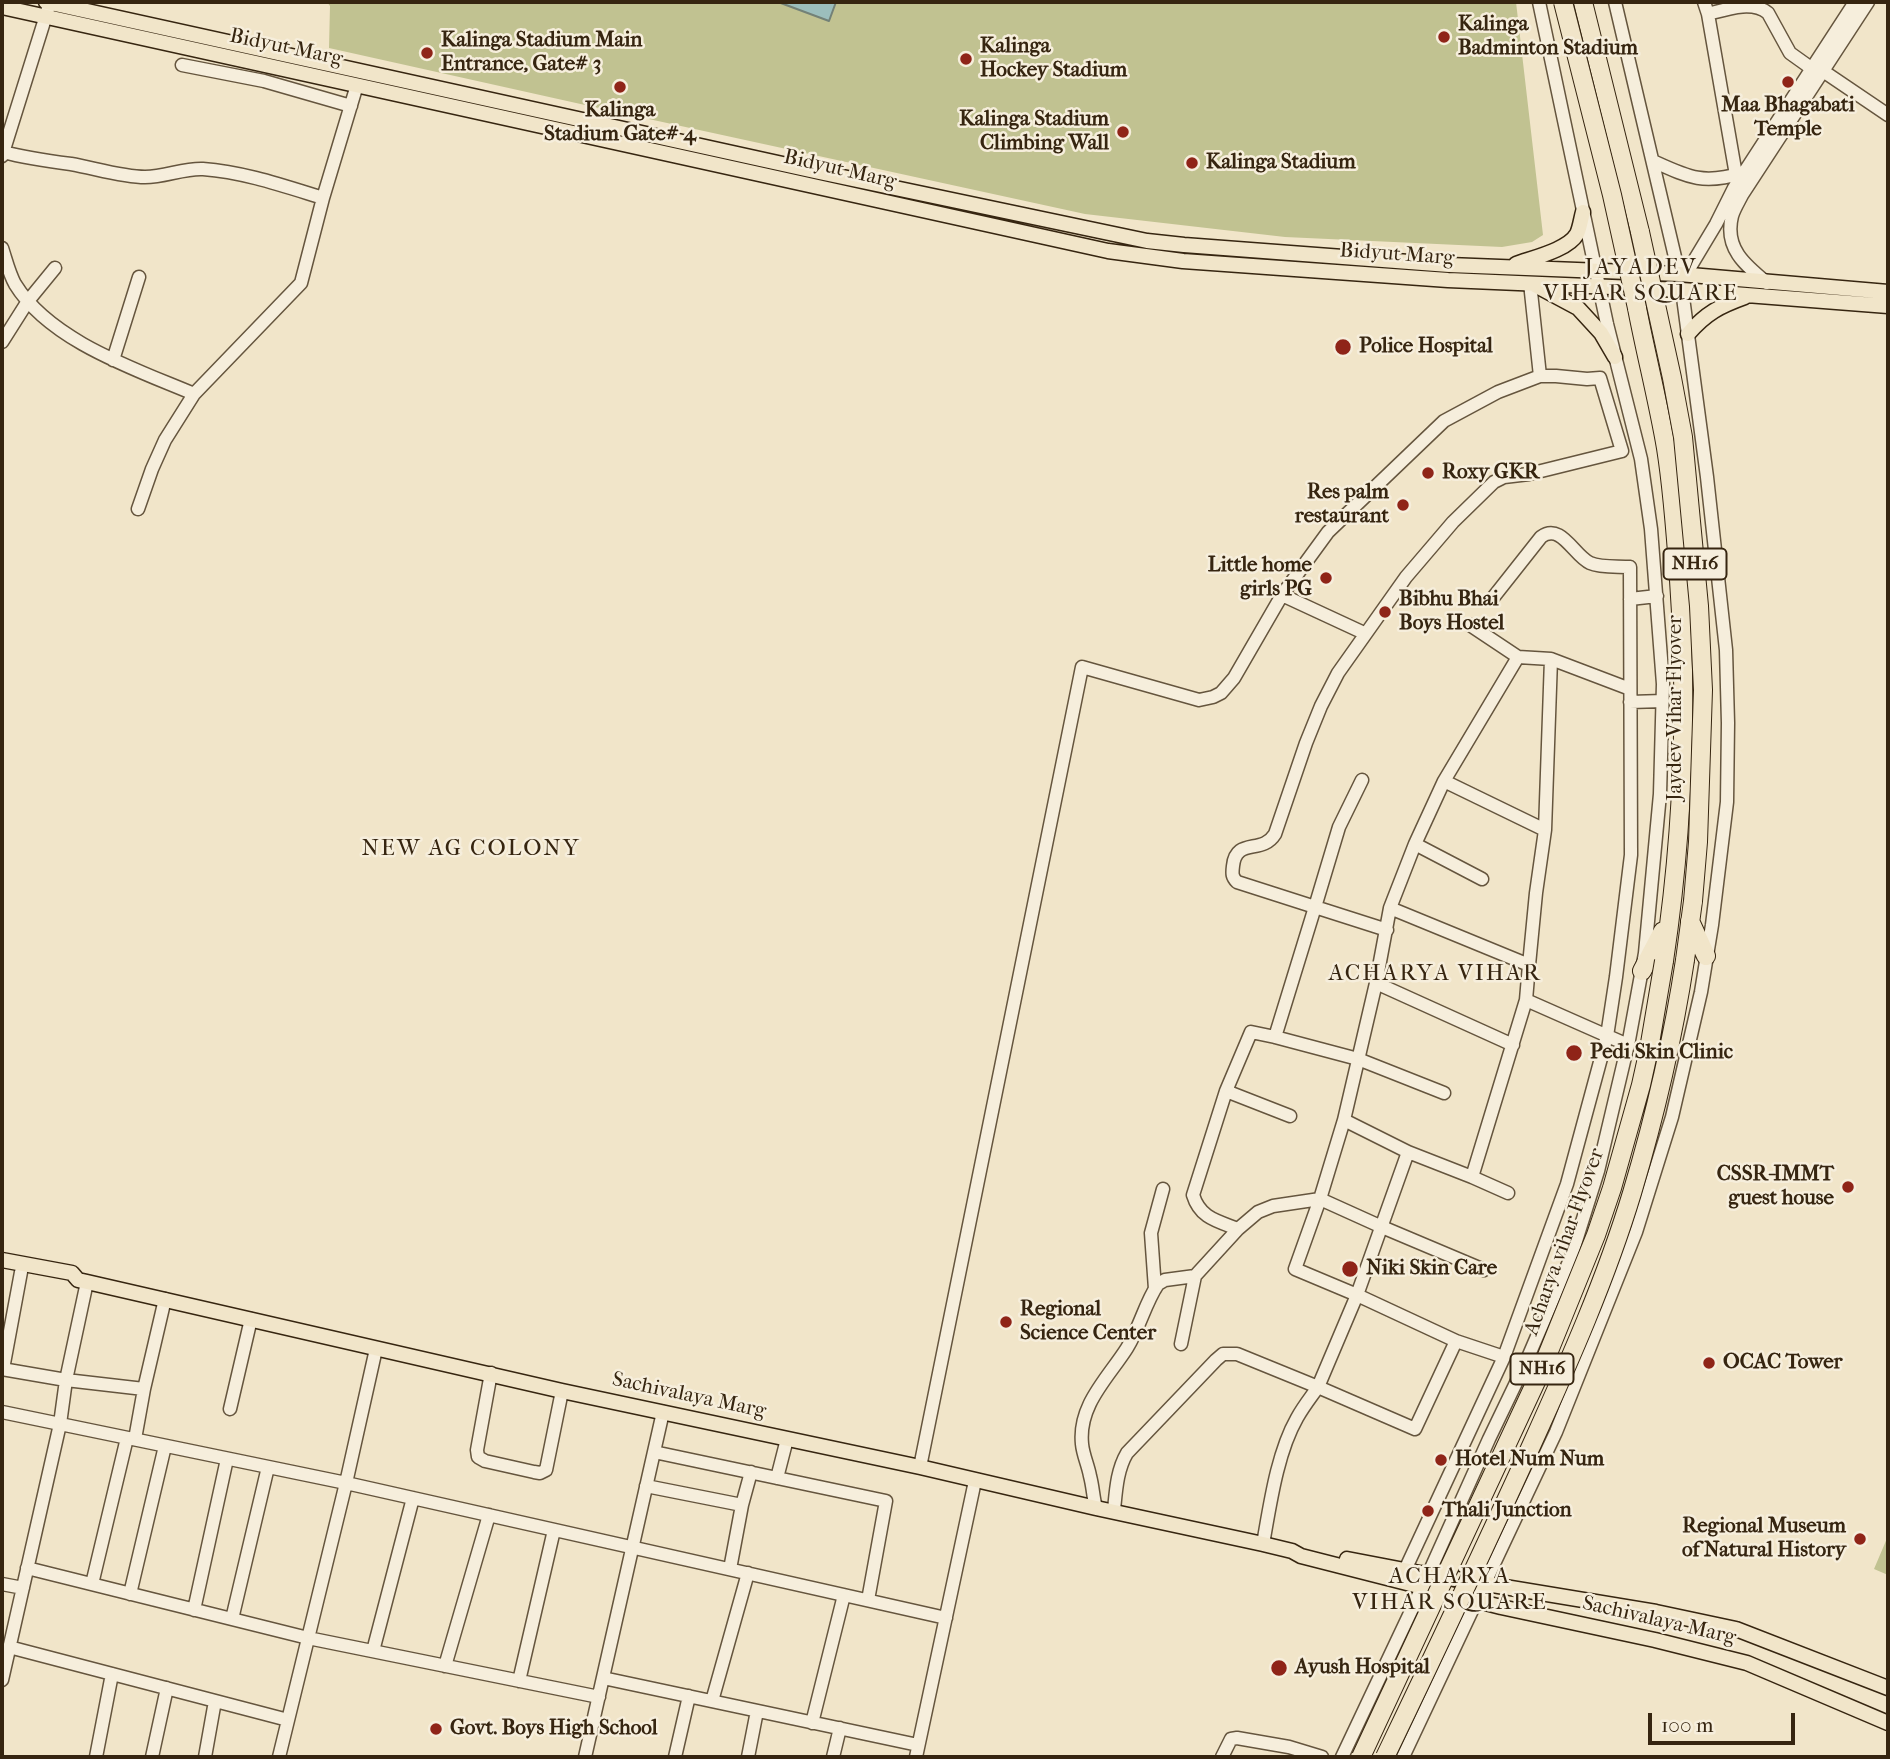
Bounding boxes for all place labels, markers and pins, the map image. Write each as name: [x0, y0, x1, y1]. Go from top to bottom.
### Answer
place label: Kalinga Badminton Stadium: [1458, 12, 1638, 62]
place label: Kalinga Stadium Main Entrance, Gate# 3: [441, 28, 643, 78]
marker: Kalinga Badminton Stadium: [1436, 29, 1452, 45]
place label: Kalinga Hockey Stadium: [980, 34, 1127, 84]
marker: Kalinga Stadium Main Entrance, Gate# 3: [419, 45, 435, 61]
marker: Kalinga Hockey Stadium: [958, 51, 974, 67]
marker: Maa Bhagabati Temple: [1780, 74, 1796, 90]
marker: Kalinga Stadium Gate# 4: [612, 79, 628, 95]
place label: Maa Bhagabati Temple: [1721, 93, 1855, 143]
place label: Kalinga Stadium Gate# 4: [544, 98, 696, 148]
place label: Kalinga Stadium Climbing Wall: [959, 107, 1109, 157]
marker: Kalinga Stadium Climbing Wall: [1115, 124, 1131, 140]
place label: Kalinga Stadium: [1206, 150, 1356, 176]
marker: Kalinga Stadium: [1184, 155, 1200, 171]
place label: Police Hospital: [1359, 334, 1493, 360]
marker: Police Hospital: [1333, 337, 1353, 357]
place label: Roxy GKR: [1442, 460, 1539, 486]
marker: Roxy GKR: [1420, 465, 1436, 481]
place label: Res palm restaurant: [1295, 480, 1389, 530]
marker: Res palm restaurant: [1395, 497, 1411, 513]
place label: Little home girls PG: [1208, 553, 1312, 603]
marker: Little home girls PG: [1318, 570, 1334, 586]
place label: Bibhu Bhai Boys Hostel: [1399, 587, 1504, 637]
marker: Bibhu Bhai Boys Hostel: [1377, 604, 1393, 620]
place label: Pedi Skin Clinic: [1590, 1040, 1733, 1066]
marker: Pedi Skin Clinic: [1564, 1043, 1584, 1063]
place label: CSSR-IMMT guest house: [1717, 1162, 1834, 1212]
marker: CSSR-IMMT guest house: [1840, 1179, 1856, 1195]
place label: Niki Skin Care: [1366, 1256, 1497, 1282]
marker: Niki Skin Care: [1340, 1259, 1360, 1279]
place label: Regional Science Center: [1020, 1297, 1156, 1347]
marker: Regional Science Center: [998, 1314, 1014, 1330]
place label: OCAC Tower: [1723, 1350, 1843, 1376]
marker: OCAC Tower: [1701, 1355, 1717, 1371]
place label: Hotel Num Num: [1455, 1447, 1604, 1473]
marker: Hotel Num Num: [1433, 1452, 1449, 1468]
place label: Thali Junction: [1442, 1498, 1572, 1524]
marker: Thali Junction: [1420, 1503, 1436, 1519]
place label: Regional Museum of Natural History: [1682, 1514, 1846, 1564]
marker: Regional Museum of Natural History: [1852, 1531, 1868, 1547]
place label: Ayush Hospital: [1295, 1655, 1430, 1681]
marker: Ayush Hospital: [1269, 1658, 1289, 1678]
place label: Govt. Boys High School: [450, 1716, 658, 1742]
marker: Govt. Boys High School: [428, 1721, 444, 1737]

